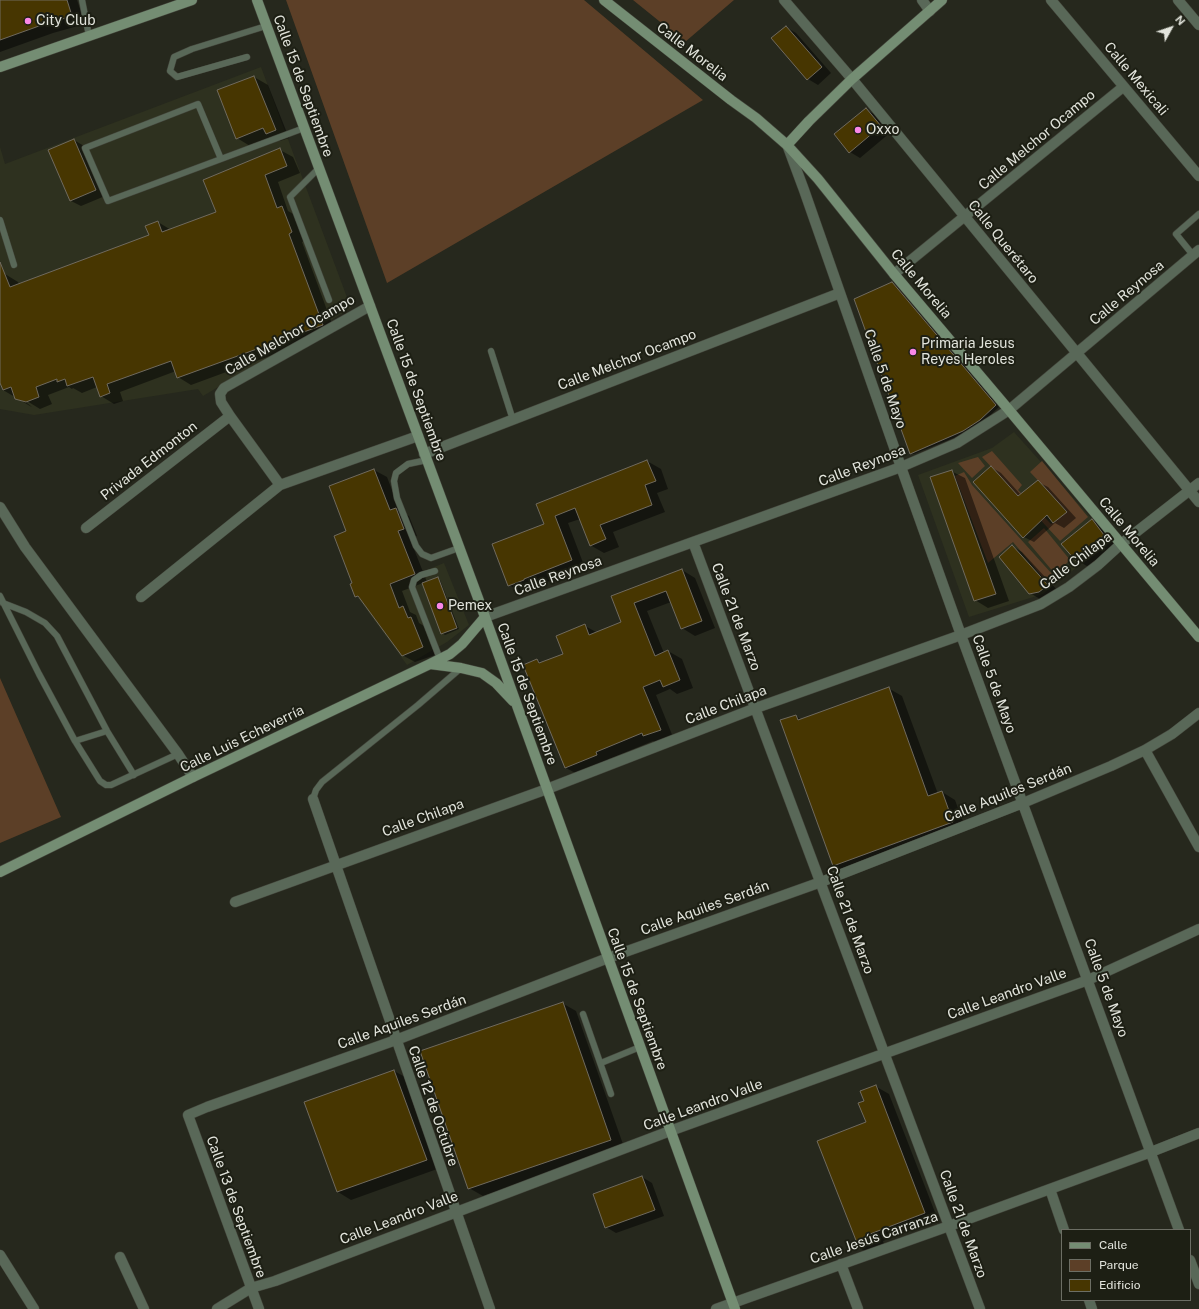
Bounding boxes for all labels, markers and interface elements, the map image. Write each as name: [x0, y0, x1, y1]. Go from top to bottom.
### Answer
north arrow: [1151, 8, 1191, 48]
place label: City Club: [36, 13, 96, 29]
street label: Calle 15 de Septiembre: [269, 13, 337, 159]
text: N: [1173, 13, 1188, 27]
marker: City Club: [23, 16, 33, 26]
street label: Calle Morelia: [653, 19, 731, 85]
street label: Calle Mexicali: [1100, 39, 1172, 119]
street label: Calle Melchor Ocampo: [975, 86, 1099, 194]
place label: Oxxo: [866, 122, 899, 138]
marker: Oxxo: [853, 125, 863, 135]
street label: Calle Querétaro: [964, 197, 1042, 287]
street label: Calle Morelia: [887, 246, 955, 322]
street label: Calle Reynosa: [1086, 257, 1168, 329]
street label: Calle Melchor Ocampo: [222, 291, 358, 379]
street label: Calle 15 de Septiembre: [382, 317, 450, 463]
street label: Calle Melchor Ocampo: [555, 326, 699, 394]
street label: Calle 5 de Mayo: [860, 327, 910, 431]
place label: Primaria Jesus Reyes Heroles: [921, 336, 1014, 368]
marker: Primaria Jesus Reyes Heroles: [908, 347, 918, 357]
street label: Privada Edmonton: [97, 418, 201, 504]
street label: Calle Reynosa: [816, 442, 908, 490]
street label: Calle Morelia: [1095, 494, 1163, 570]
street label: Calle Chilapa: [1037, 529, 1115, 593]
street label: Calle Reynosa: [512, 552, 604, 600]
street label: Calle 21 de Marzo: [708, 561, 764, 673]
place label: Pemex: [448, 598, 492, 614]
marker: Pemex: [435, 601, 445, 611]
street label: Calle 15 de Septiembre: [493, 621, 561, 767]
street label: Calle 5 de Mayo: [968, 632, 1020, 736]
street label: Calle Chilapa: [683, 682, 769, 728]
street label: Calle Luis Echeverría: [177, 702, 307, 776]
street label: Calle Aquiles Serdán: [942, 760, 1074, 826]
street label: Calle Chilapa: [380, 795, 466, 841]
street label: Calle 21 de Marzo: [823, 864, 877, 976]
street label: Calle Aquiles Serdán: [638, 877, 772, 939]
street label: Calle 15 de Septiembre: [603, 926, 671, 1072]
street label: Calle 5 de Mayo: [1080, 936, 1132, 1040]
street label: Calle Leandro Valle: [945, 965, 1069, 1023]
street label: Calle Aquiles Serdán: [335, 991, 469, 1053]
street label: Calle 12 de Octubre: [404, 1044, 462, 1168]
street label: Calle Leandro Valle: [641, 1076, 765, 1134]
street label: Calle 13 de Septiembre: [202, 1134, 270, 1280]
street label: Calle 21 de Marzo: [936, 1168, 990, 1280]
street label: Calle Leandro Valle: [337, 1188, 461, 1248]
street label: Calle Jesús Carranza: [808, 1208, 940, 1268]
legend: [1061, 1229, 1191, 1301]
text: Calle: [1099, 1238, 1127, 1252]
text: Parque: [1099, 1258, 1139, 1272]
text: Edificio: [1099, 1278, 1141, 1292]

